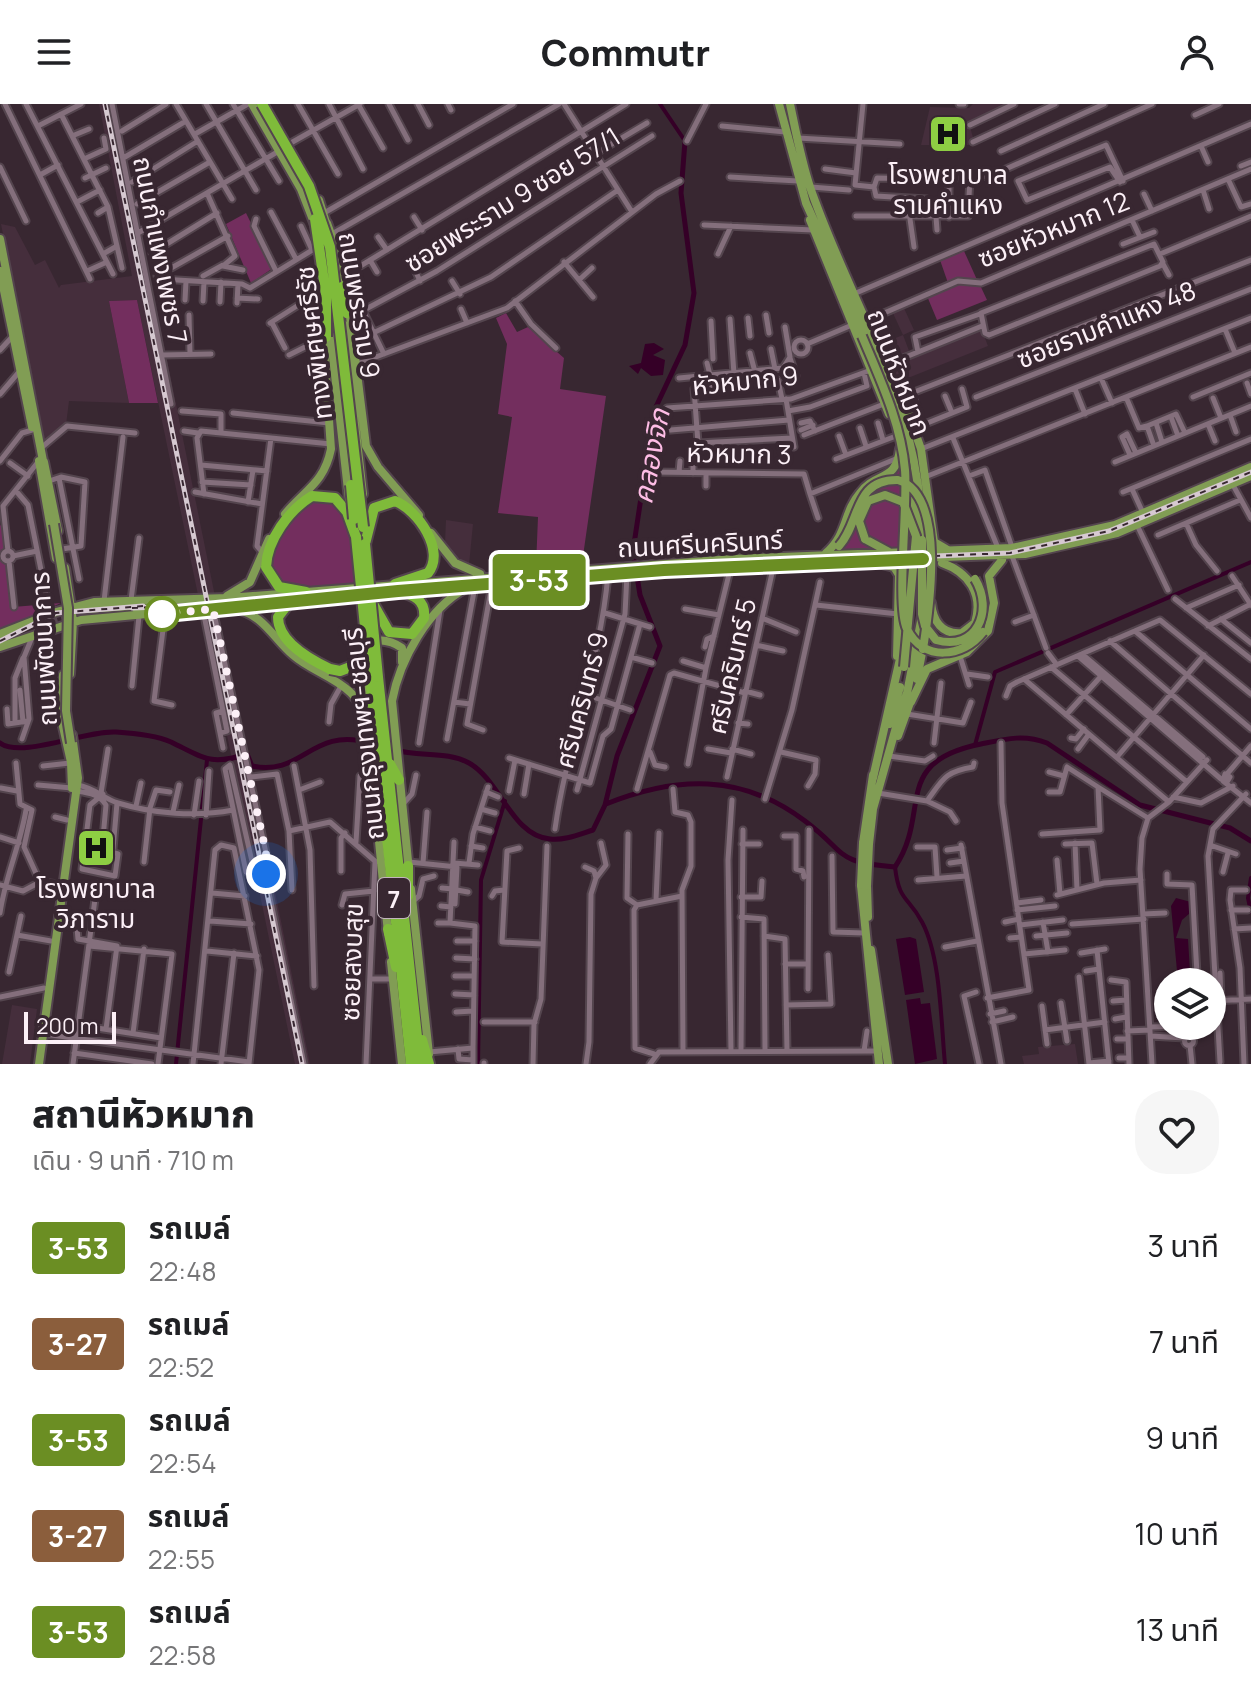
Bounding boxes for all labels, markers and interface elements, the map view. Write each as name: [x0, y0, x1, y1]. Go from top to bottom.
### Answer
text: Commutr: [541, 28, 710, 77]
icon: menu: [32, 30, 76, 74]
icon: person: [1175, 30, 1219, 74]
hospital icon: โรงพยาบาล รามคำแหง: [927, 113, 969, 155]
street label: ซอยพระราม 9 ซอย 57/1: [397, 118, 627, 280]
street label: ถนนกำแพงเพชร 7: [125, 153, 197, 347]
place label: โรงพยาบาล รามคำแหง: [888, 156, 1008, 222]
street label: ซอยหัวหมาก 12: [972, 182, 1134, 276]
street label: ถนนพระราม 9: [331, 229, 389, 381]
street label: ทางพิเศษศรีรัช: [286, 264, 340, 422]
street label: ซอยรามคำแหง 48: [1011, 272, 1201, 376]
street label: ถนนหัวหมาก: [859, 303, 941, 441]
street label: หัวหมาก 9: [690, 357, 800, 403]
water label: คลองจิก: [622, 404, 678, 507]
street label: หัวหมาก 3: [686, 434, 792, 472]
street label: ถนนศรีนครินทร์: [616, 521, 785, 565]
line badge: 3-53: [483, 554, 595, 606]
text: 3-53: [509, 561, 569, 599]
street label: ถนนพัฒนาการ: [21, 571, 65, 727]
street label: ศรีนครินทร์ 5: [698, 595, 764, 737]
unlabelled marker: [145, 597, 179, 631]
street label: ถนนกรุงเทพฯ-ชลบุรี: [334, 626, 392, 842]
street label: ศรีนครินทร์ 9: [546, 628, 616, 772]
hospital icon: โรงพยาบาล วิภาราม: [75, 827, 117, 869]
your location: [246, 854, 286, 894]
place label: โรงพยาบาล วิภาราม: [36, 870, 156, 936]
road number: 7: [378, 878, 410, 918]
street label: ซอยสงบสุข: [331, 902, 371, 1022]
map controls: [1154, 968, 1226, 1040]
button: layers: [1154, 968, 1226, 1040]
scale bar: [24, 1008, 116, 1044]
text: 200 m: [36, 1011, 98, 1041]
text: สถานีหัวหมาก: [32, 1086, 255, 1138]
button: heart: [1135, 1090, 1219, 1174]
text: เดิน · 9 นาที · 710 m: [32, 1142, 234, 1178]
text: รถเมล์: [149, 1207, 231, 1248]
text: 3 นาที: [1148, 1225, 1219, 1266]
text: 3-53: [48, 1229, 109, 1267]
text: 22:48: [149, 1253, 217, 1289]
text: รถเมล์: [148, 1303, 230, 1344]
text: 7 นาที: [1149, 1321, 1219, 1362]
text: 3-27: [48, 1325, 108, 1363]
text: 22:52: [148, 1349, 214, 1385]
text: รถเมล์: [149, 1399, 231, 1440]
text: 9 นาที: [1146, 1417, 1219, 1458]
text: 3-53: [48, 1421, 109, 1459]
text: 22:54: [149, 1445, 217, 1481]
text: รถเมล์: [148, 1495, 230, 1536]
text: 10 นาที: [1134, 1513, 1219, 1554]
text: 3-27: [48, 1517, 108, 1555]
text: 22:55: [148, 1541, 215, 1577]
text: รถเมล์: [149, 1591, 231, 1632]
text: 13 นาที: [1136, 1609, 1219, 1650]
text: 3-53: [48, 1613, 109, 1651]
text: 22:58: [149, 1637, 216, 1673]

